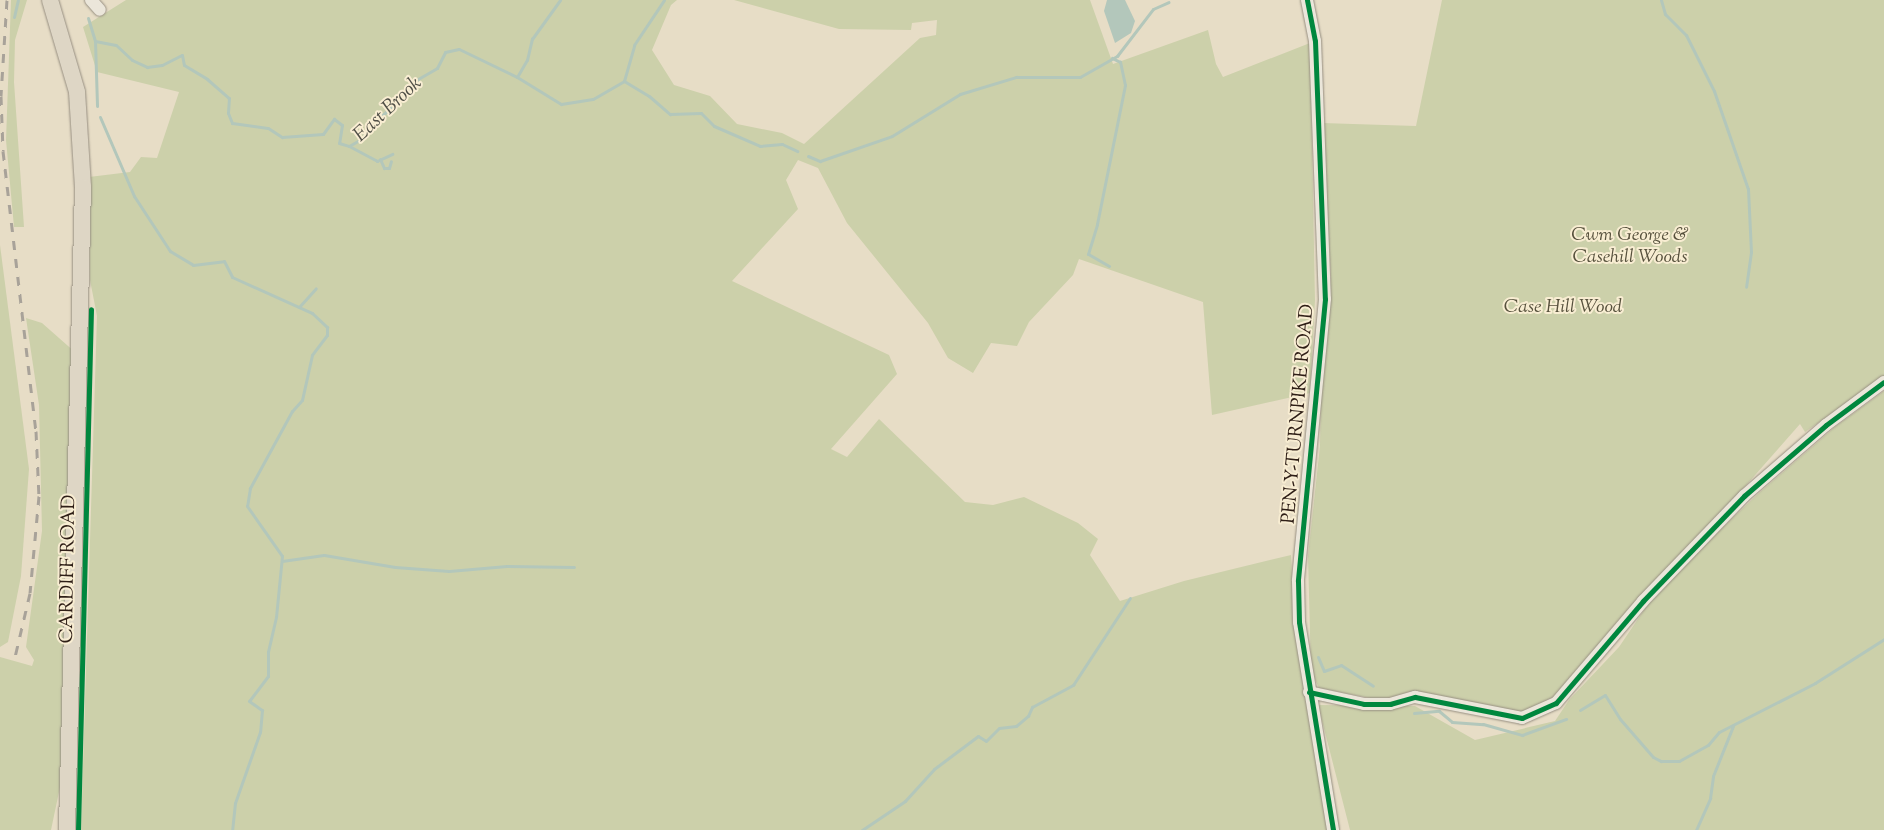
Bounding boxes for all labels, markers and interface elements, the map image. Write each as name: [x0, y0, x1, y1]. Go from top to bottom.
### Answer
water label: East Brook: [349, 72, 427, 148]
park label: Cwm George & Casehill Woods: [1571, 225, 1689, 269]
park label: Case Hill Wood: [1504, 297, 1622, 319]
street label: PEN-Y-TURNPIKE ROAD: [1278, 303, 1320, 525]
street label: CARDIFF ROAD: [56, 494, 82, 644]

